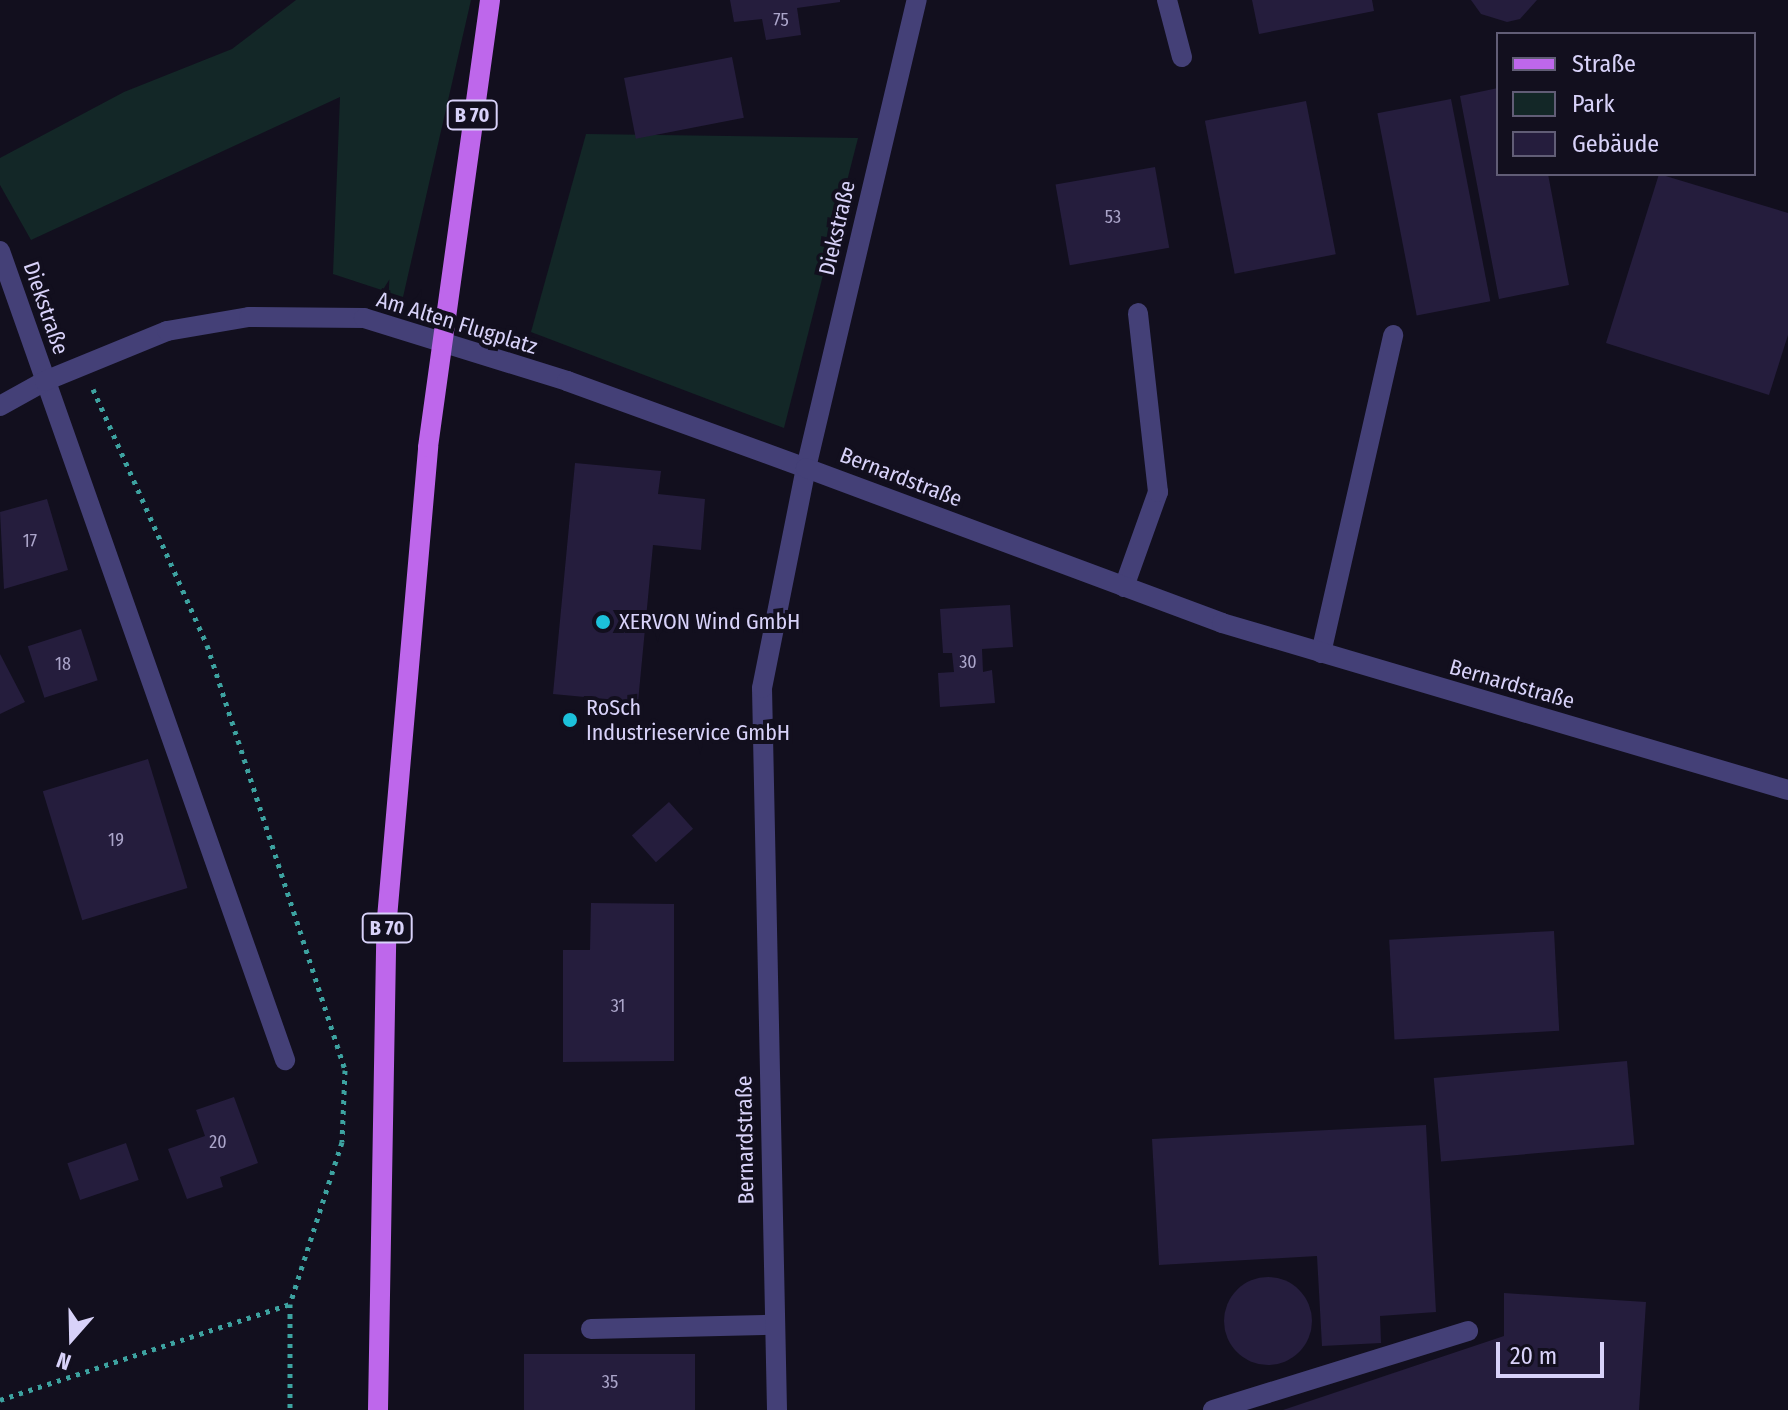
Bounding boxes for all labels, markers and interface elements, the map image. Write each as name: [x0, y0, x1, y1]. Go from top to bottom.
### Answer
house number: 75: [773, 9, 789, 31]
legend: [1496, 32, 1756, 176]
text: Straße: [1572, 50, 1636, 78]
text: Park: [1572, 90, 1615, 118]
road number: B 70: [446, 99, 498, 131]
text: Gebäude: [1572, 130, 1659, 158]
street label: Diekstraße: [813, 178, 861, 278]
house number: 53: [1105, 206, 1121, 228]
street label: Diekstraße: [18, 258, 74, 358]
street label: Am Alten Flugplatz: [373, 286, 541, 360]
street label: Bernardstraße: [836, 442, 966, 512]
house number: 17: [23, 530, 37, 552]
place label: XERVON Wind GmbH: [619, 609, 800, 635]
marker: XERVON Wind GmbH: [594, 613, 612, 631]
house number: 30: [959, 651, 977, 673]
house number: 18: [55, 653, 71, 675]
street label: Bernardstraße: [1446, 654, 1578, 714]
place label: RoSch Industrieservice GmbH: [586, 694, 790, 746]
marker: RoSch Industrieservice GmbH: [561, 711, 579, 729]
house number: 19: [108, 829, 124, 851]
road number: B 70: [361, 912, 413, 944]
house number: 31: [611, 995, 625, 1017]
street label: Bernardstraße: [731, 1075, 759, 1205]
house number: 20: [209, 1131, 227, 1153]
north arrow: [32, 1298, 112, 1378]
scale bar: [1500, 1326, 1608, 1376]
text: 20 m: [1510, 1342, 1557, 1370]
text: N: [53, 1346, 74, 1376]
house number: 35: [602, 1371, 618, 1393]

